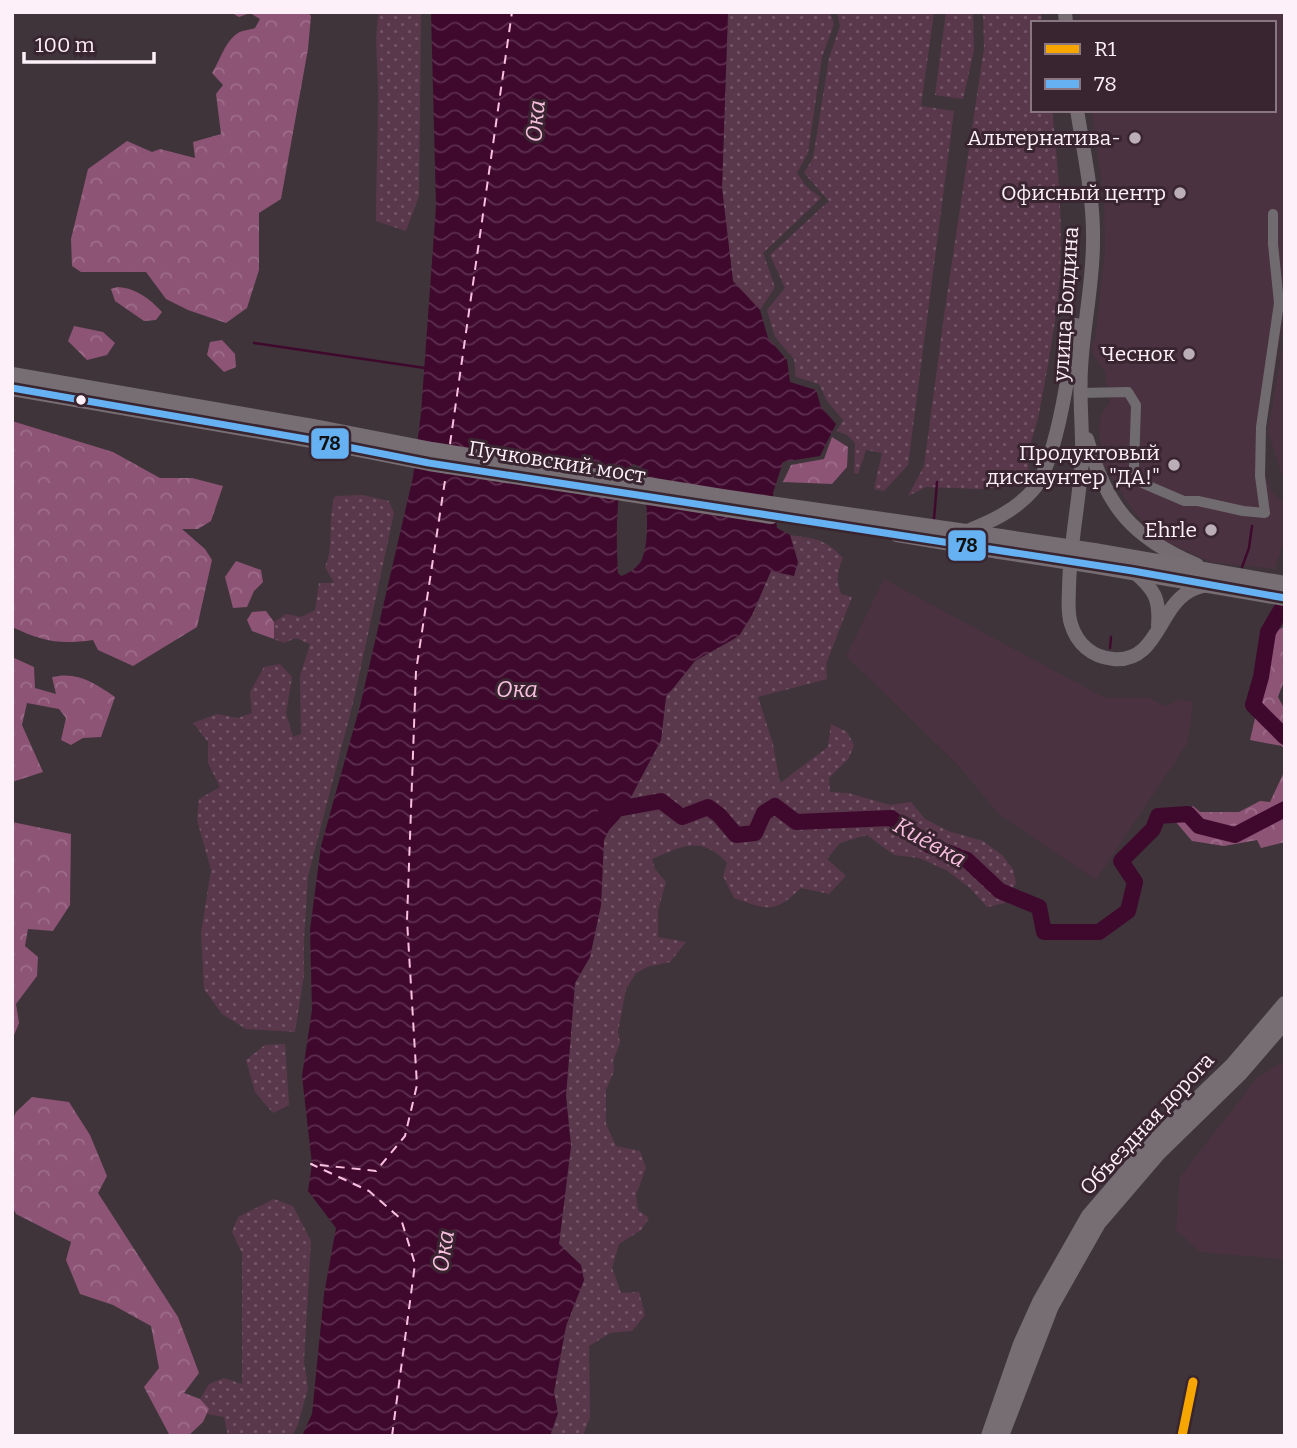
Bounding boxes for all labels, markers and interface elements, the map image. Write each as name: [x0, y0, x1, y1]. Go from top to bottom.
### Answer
scale bar: [24, 21, 154, 65]
legend: [1031, 21, 1276, 112]
text: 100 m: [35, 32, 95, 58]
text: R1: [1094, 36, 1117, 62]
text: 78: [1094, 71, 1117, 97]
water label: Ока: [519, 99, 551, 143]
place label: Альтернатива-: [967, 125, 1121, 151]
marker: Альтернатива-: [1127, 130, 1143, 146]
place label: Офисный центр: [1001, 180, 1166, 206]
marker: Офисный центр: [1172, 185, 1188, 201]
street label: улица Болдина: [1048, 225, 1084, 383]
place label: Чеснок: [1101, 341, 1176, 367]
marker: Чеснок: [1181, 346, 1197, 362]
unlabelled marker: [74, 393, 88, 407]
line badge: 78: [310, 427, 350, 460]
text: 78: [319, 432, 341, 455]
street label: Пучковский мост: [467, 435, 648, 489]
place label: Продуктовый дискаунтер "ДА!": [986, 440, 1160, 490]
marker: Продуктовый дискаунтер "ДА!": [1166, 457, 1182, 473]
place label: Ehrle: [1144, 517, 1197, 543]
marker: Ehrle: [1203, 522, 1219, 538]
line badge: 78: [947, 529, 987, 562]
text: 78: [956, 534, 978, 557]
water label: Ока: [496, 675, 538, 703]
water label: Киёвка: [889, 811, 971, 873]
street label: Объездная дорога: [1074, 1047, 1220, 1200]
water label: Ока: [426, 1228, 460, 1274]

